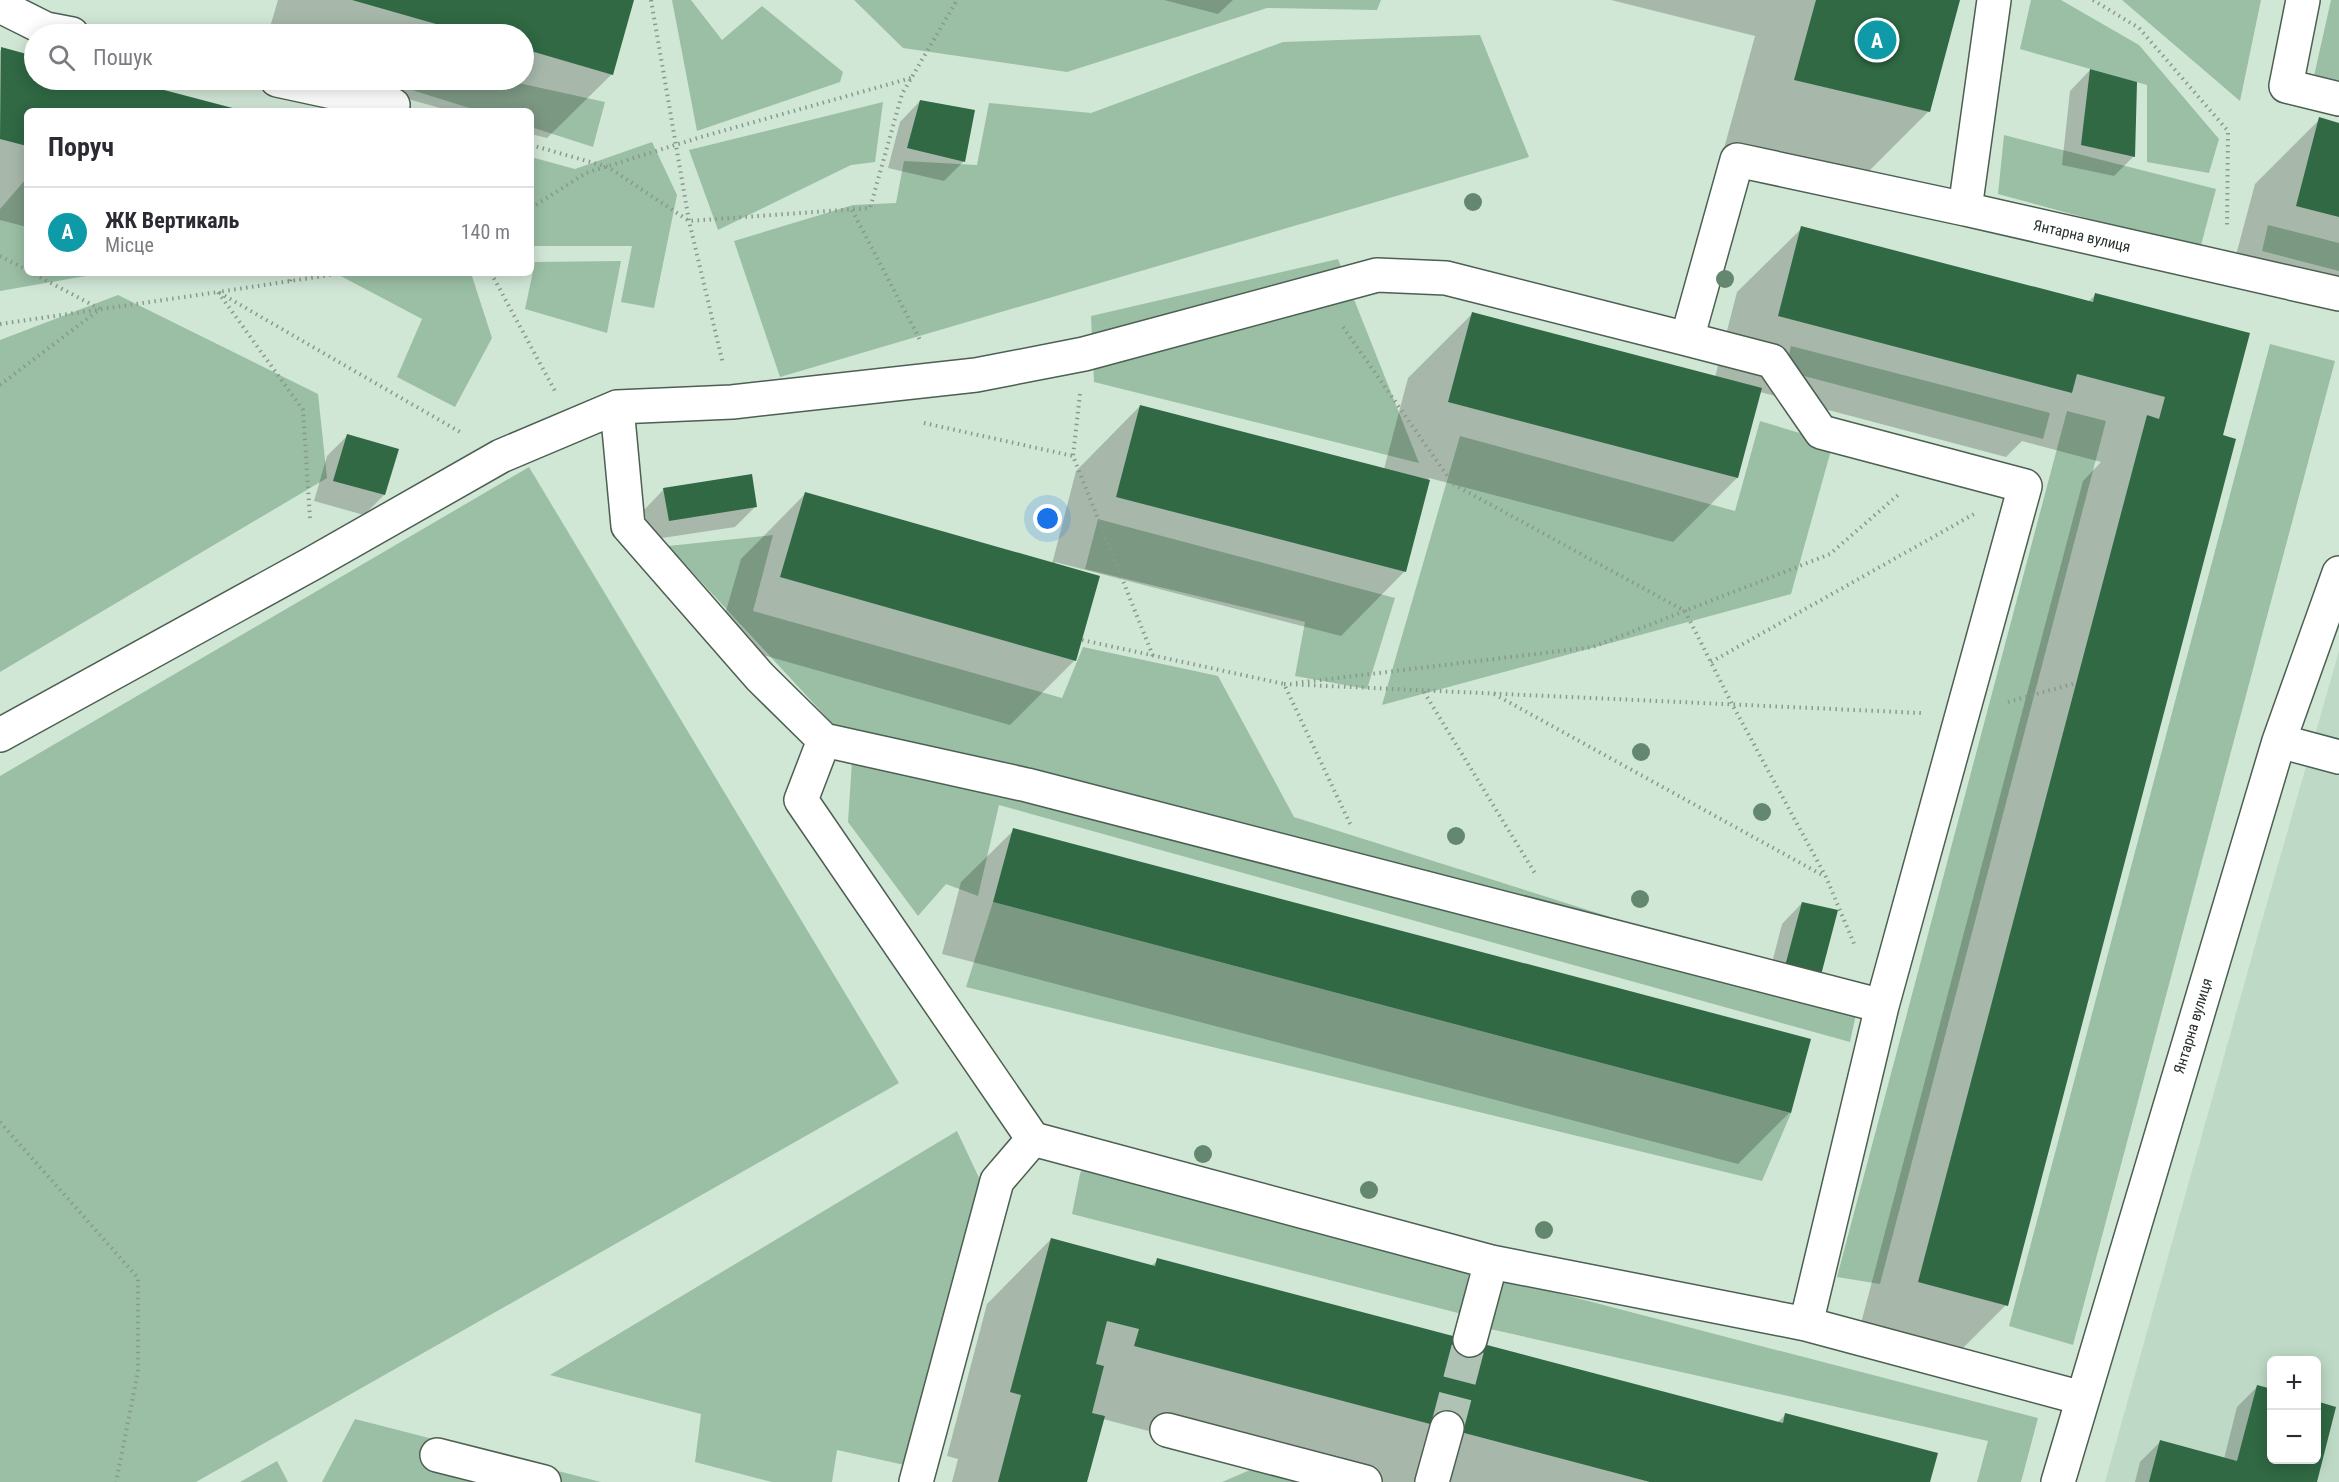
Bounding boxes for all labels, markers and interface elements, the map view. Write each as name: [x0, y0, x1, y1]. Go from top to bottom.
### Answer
pin: A: [1858, 18, 1896, 63]
search box: [24, 24, 534, 90]
icon: search: [45, 41, 78, 74]
text: Пошук: [93, 45, 153, 70]
text: Поруч: [48, 132, 114, 162]
text: ЖК Вертикаль: [105, 208, 239, 233]
street label: Янтарна вулиця: [2032, 216, 2132, 256]
text: A: [62, 220, 73, 244]
text: 140 m: [461, 220, 510, 244]
text: Місце: [105, 233, 154, 257]
your location: [1033, 504, 1062, 533]
street label: Янтарна вулиця: [2170, 976, 2216, 1076]
map controls: [2267, 1356, 2321, 1464]
button: +: [2267, 1356, 2321, 1410]
button: −: [2267, 1410, 2321, 1464]

